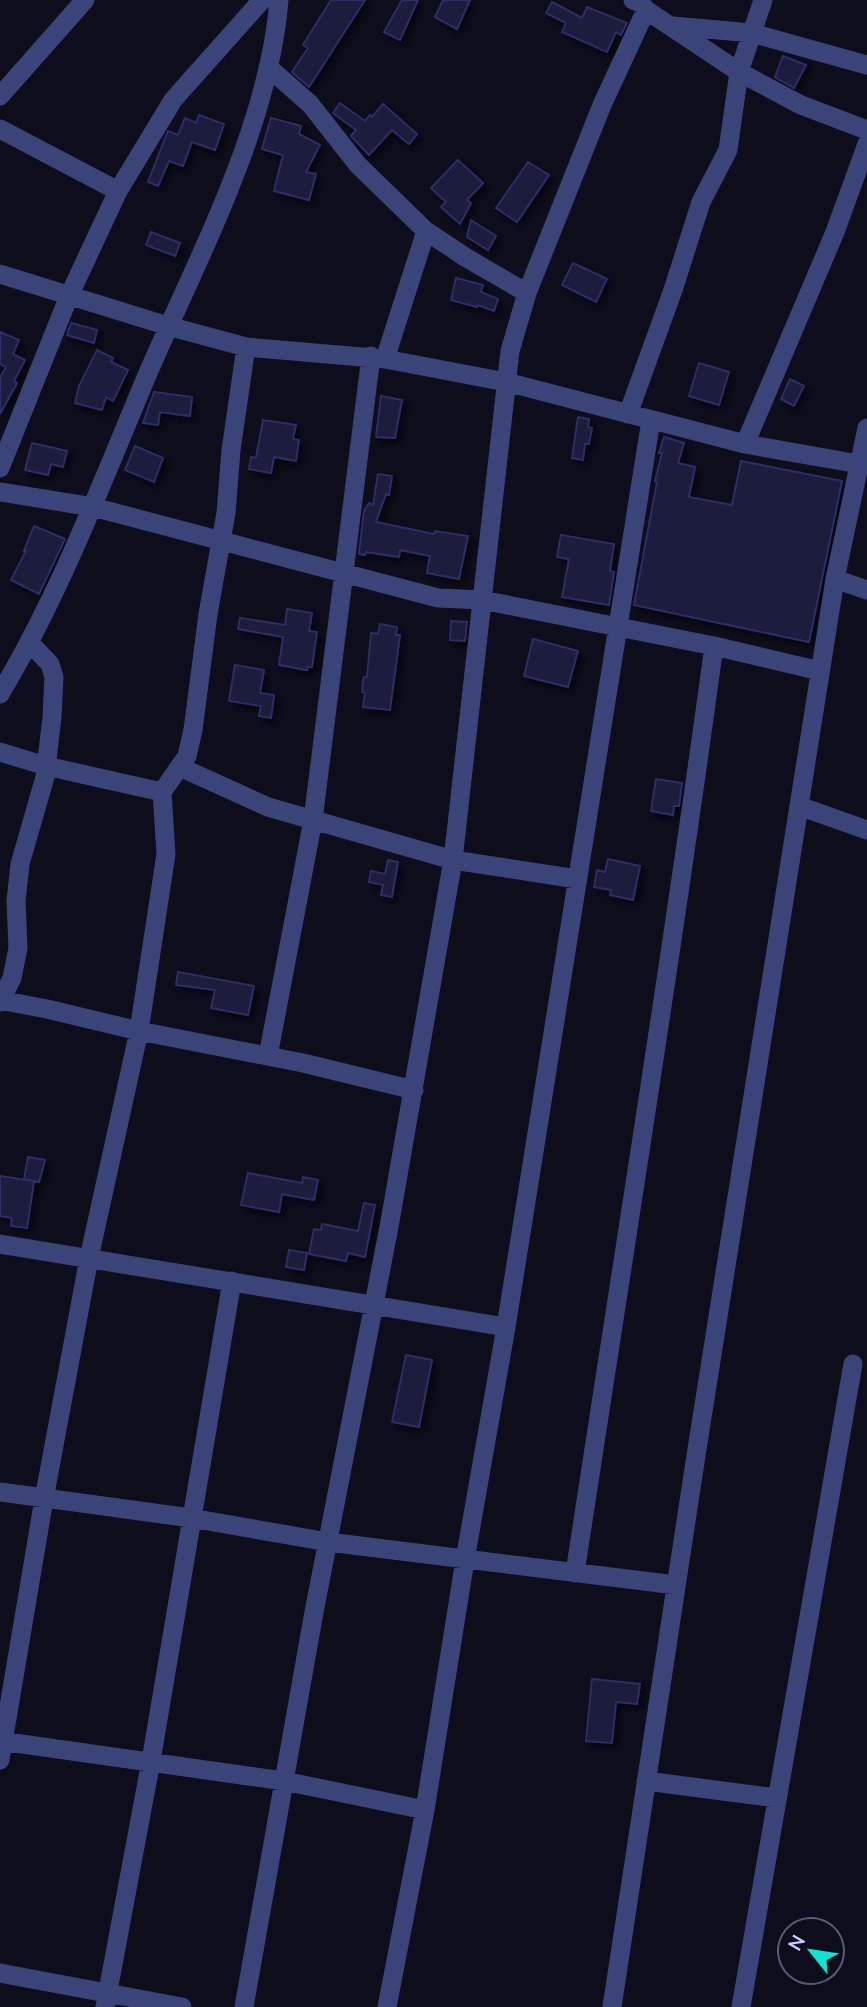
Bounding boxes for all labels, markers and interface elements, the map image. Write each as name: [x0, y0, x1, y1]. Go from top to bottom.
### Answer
north arrow: [776, 1916, 846, 1986]
text: N: [782, 1930, 812, 1956]

